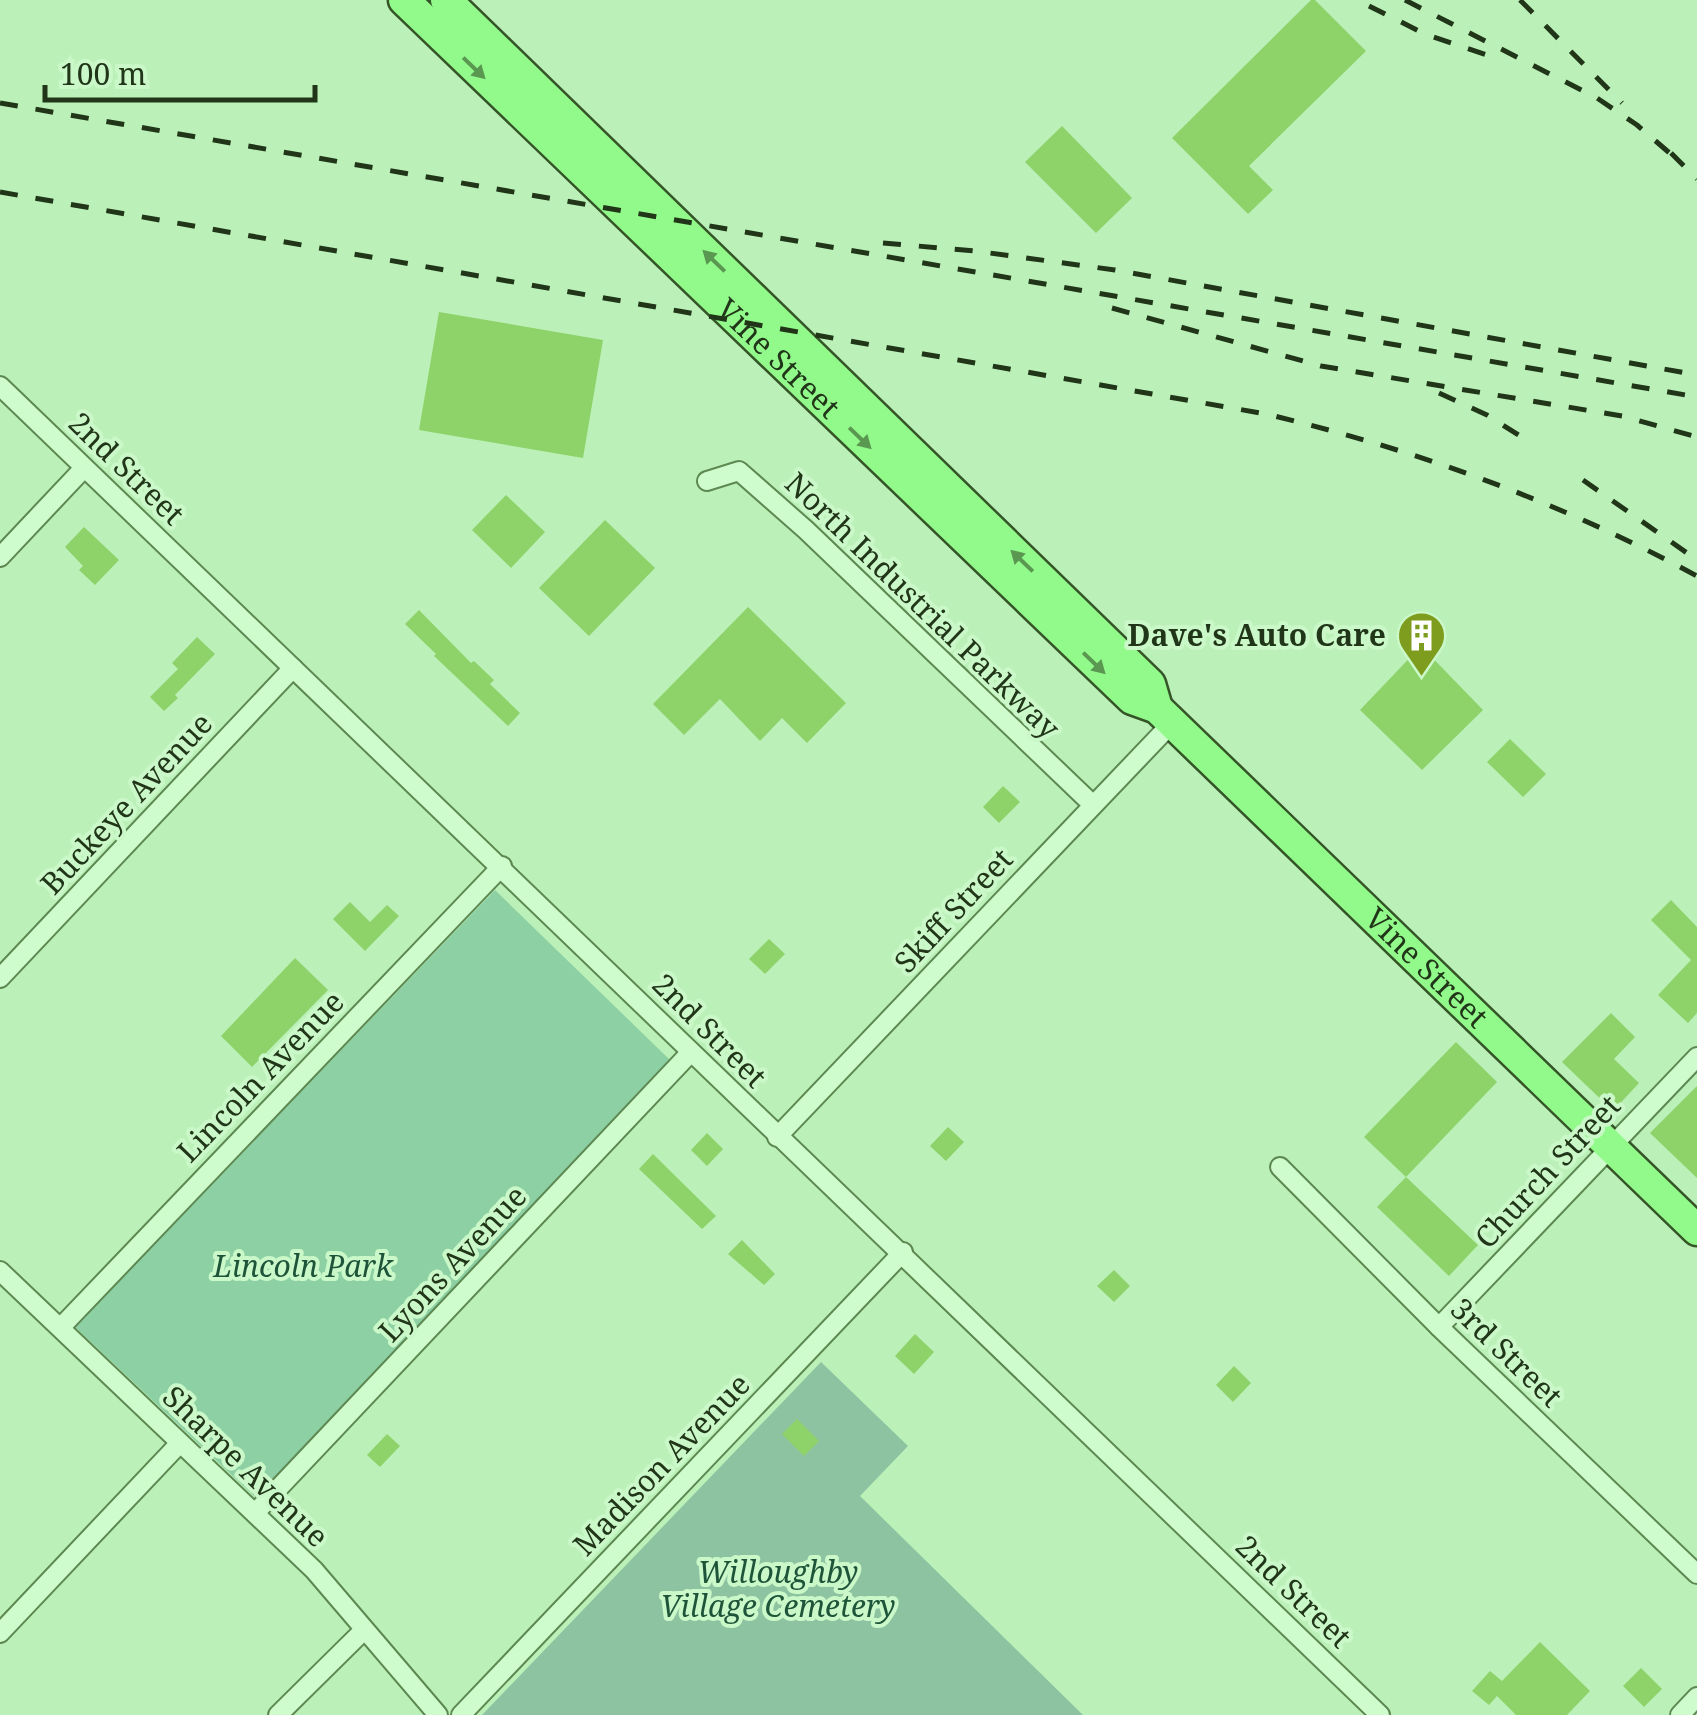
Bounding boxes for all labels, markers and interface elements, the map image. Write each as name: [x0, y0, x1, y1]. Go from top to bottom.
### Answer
scale bar: [45, 40, 315, 102]
text: 100 m: [60, 53, 146, 94]
one-way arrow: [462, 56, 486, 79]
one-way arrow: [703, 250, 727, 273]
street label: Vine Street: [708, 289, 849, 427]
street label: 2nd Street: [60, 402, 194, 533]
one-way arrow: [847, 426, 871, 449]
street label: North Industrial Parkway: [777, 463, 1069, 747]
one-way arrow: [1011, 549, 1035, 573]
building icon: Dave's Auto Care: [1395, 610, 1447, 678]
place label: Dave's Auto Care: [1127, 614, 1386, 655]
one-way arrow: [1082, 651, 1106, 674]
street label: Buckeye Avenue: [31, 703, 221, 903]
street label: Skiff Street: [885, 839, 1021, 981]
street label: Vine Street: [1356, 898, 1498, 1036]
street label: 2nd Street: [644, 964, 776, 1096]
street label: Lincoln Avenue: [168, 981, 352, 1171]
street label: Church Street: [1465, 1085, 1629, 1257]
street label: Lyons Avenue: [369, 1176, 535, 1350]
park label: Lincoln Park: [212, 1245, 394, 1286]
street label: 3rd Street: [1442, 1288, 1572, 1416]
street label: Madison Avenue: [563, 1364, 758, 1564]
street label: Sharpe Avenue: [154, 1376, 338, 1556]
street label: 2nd Street: [1227, 1525, 1361, 1656]
park label: Willoughby Village Cemetery: [660, 1551, 896, 1626]

